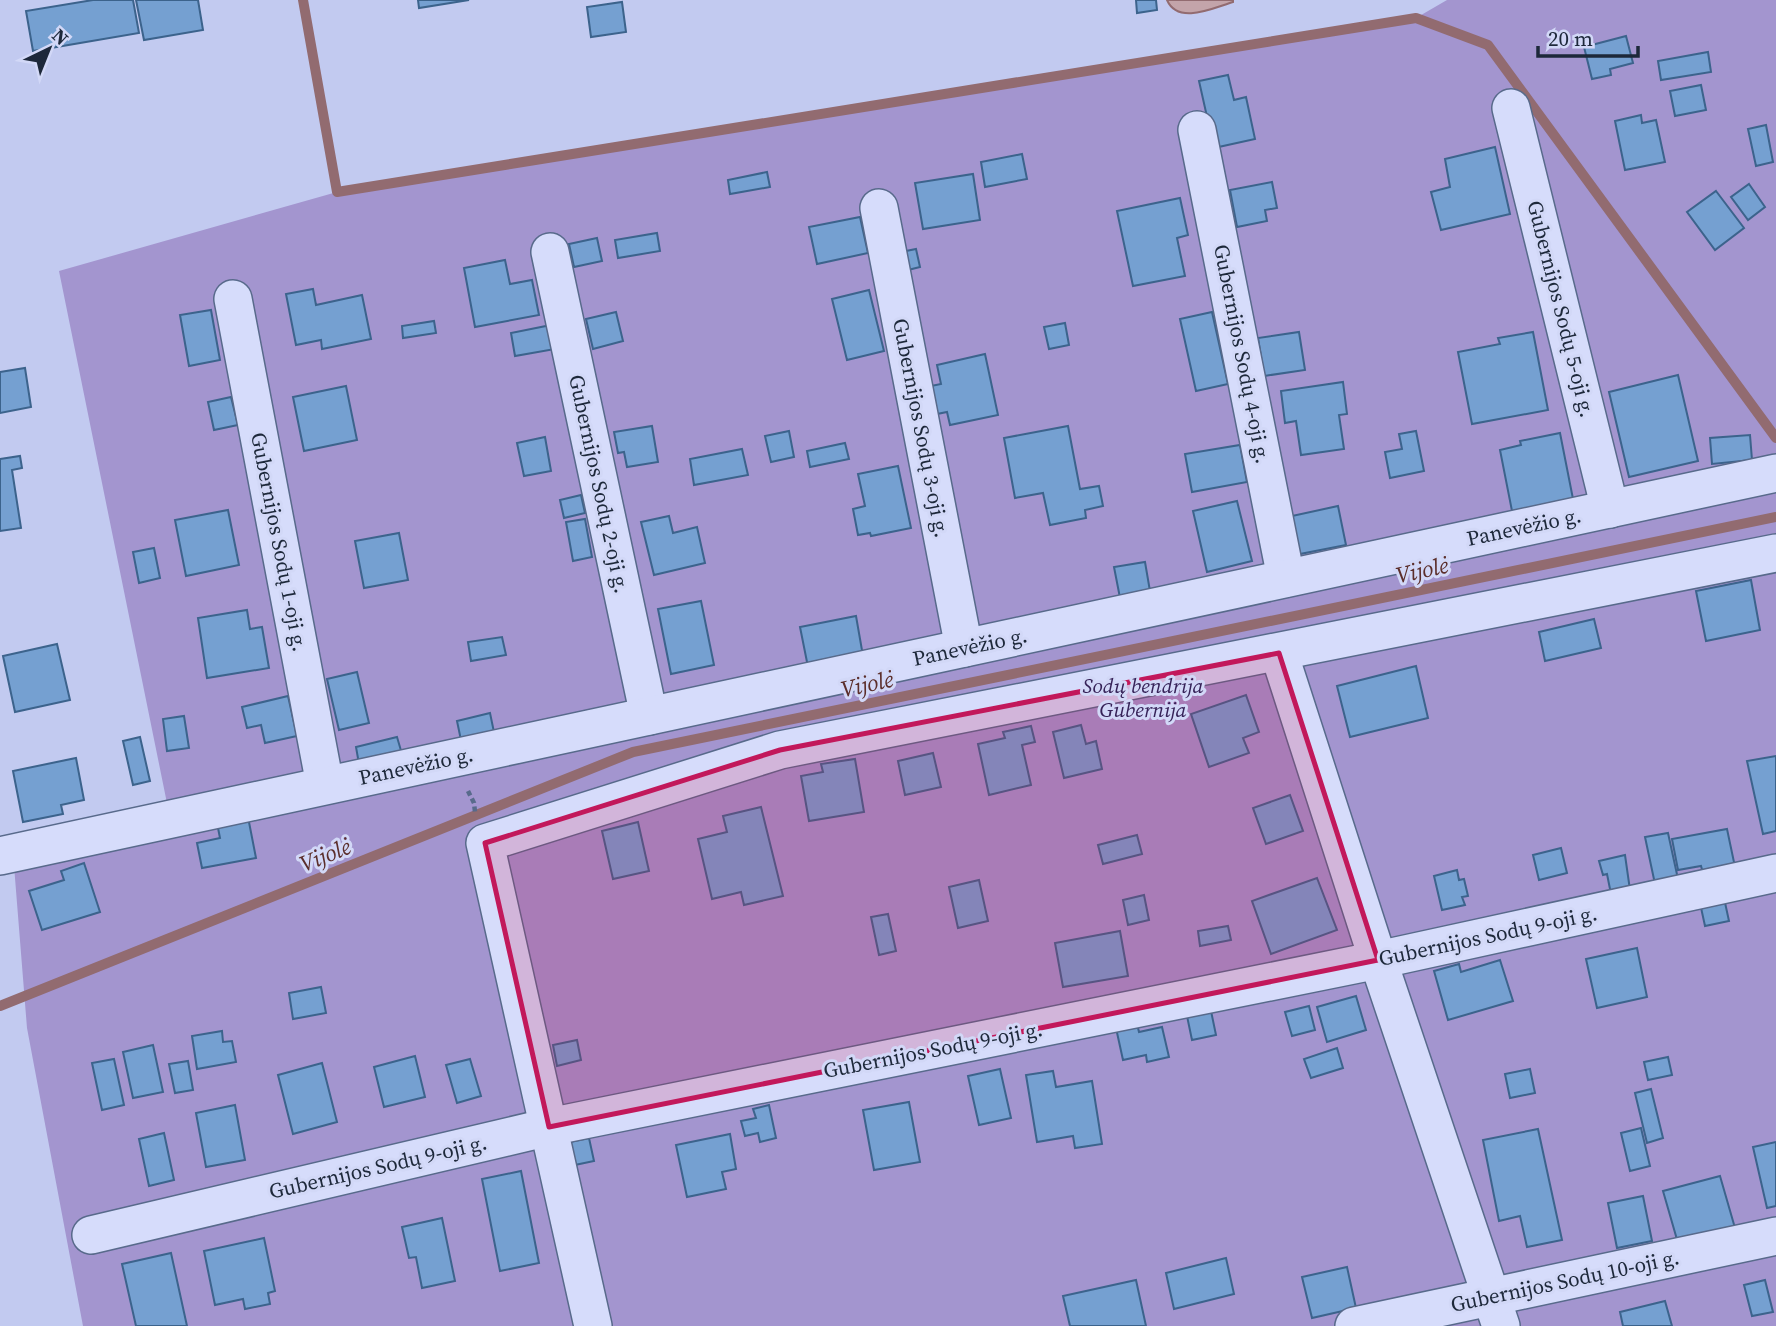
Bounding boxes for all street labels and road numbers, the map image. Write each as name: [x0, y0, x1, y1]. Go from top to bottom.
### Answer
street label: Gubernijos Sodų 5-oji g.: [1520, 197, 1602, 420]
street label: Gubernijos Sodų 4-oji g.: [1207, 242, 1278, 466]
street label: Gubernijos Sodų 3-oji g.: [886, 316, 957, 540]
street label: Gubernijos Sodų 2-oji g.: [562, 372, 637, 596]
street label: Gubernijos Sodų 1-oji g.: [244, 430, 315, 654]
street label: Panevėžio g.: [1464, 500, 1584, 553]
street label: Panevėžio g.: [910, 620, 1030, 673]
street label: Panevėžio g.: [356, 739, 476, 792]
street label: Gubernijos Sodų 9-oji g.: [1376, 898, 1600, 973]
street label: Gubernijos Sodų 9-oji g.: [821, 1014, 1045, 1085]
street label: Gubernijos Sodų 9-oji g.: [266, 1127, 490, 1206]
street label: Gubernijos Sodų 10-oji g.: [1448, 1242, 1682, 1319]

